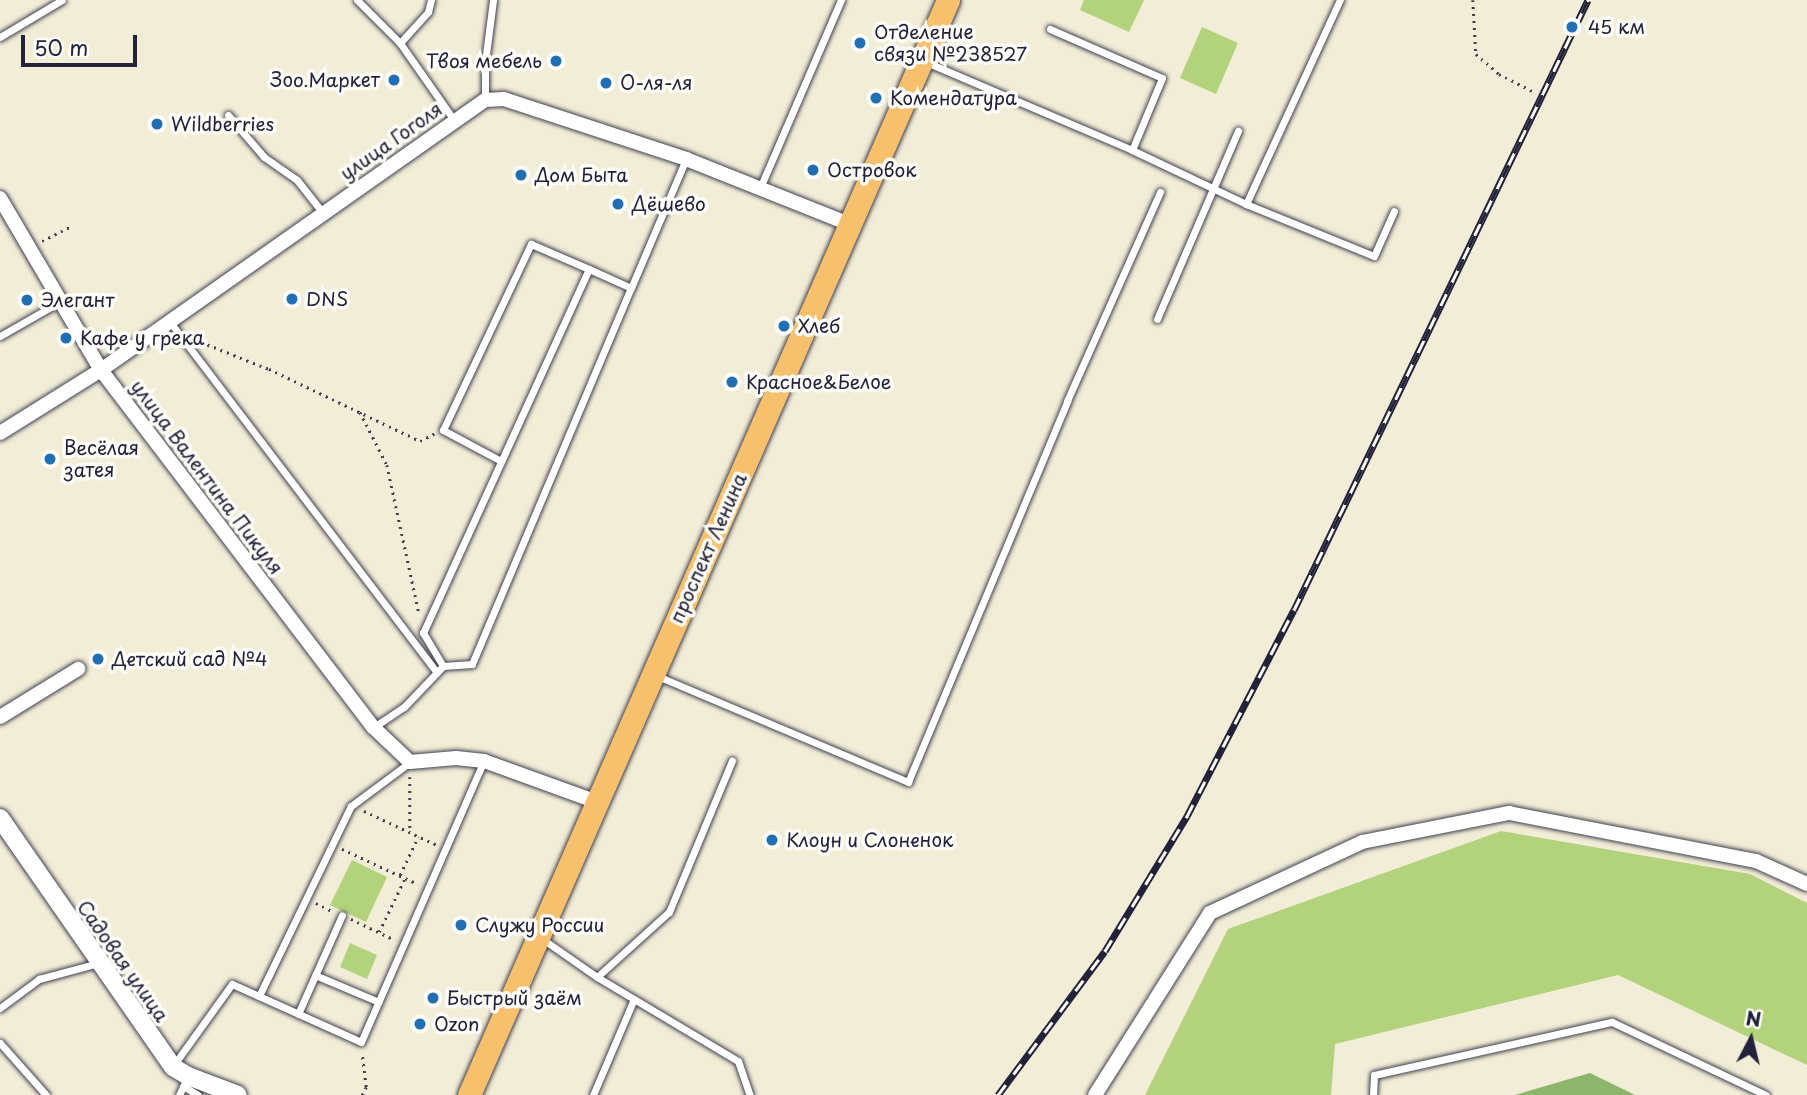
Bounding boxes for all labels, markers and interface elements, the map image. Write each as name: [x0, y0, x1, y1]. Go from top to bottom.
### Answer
place label: 45 км: [1588, 16, 1645, 38]
marker: 45 км: [1562, 17, 1582, 37]
scale bar: [24, 21, 140, 65]
place label: Отделение связи №238527: [874, 21, 1028, 65]
text: 50 m: [34, 31, 88, 63]
marker: Отделение связи №238527: [852, 35, 868, 51]
place label: Твоя мебель: [426, 50, 542, 72]
marker: Твоя мебель: [548, 53, 564, 69]
place label: Зоо.Маркет: [270, 69, 380, 91]
marker: Зоо.Маркет: [386, 72, 402, 88]
place label: О-ля-ля: [620, 72, 692, 94]
marker: О-ля-ля: [598, 75, 614, 91]
place label: Комендатура: [890, 87, 1017, 109]
marker: Комендатура: [868, 90, 884, 106]
street label: улица Гоголя: [335, 97, 447, 185]
place label: Wildberries: [171, 113, 274, 135]
marker: Wildberries: [149, 116, 165, 132]
place label: Островок: [827, 159, 917, 181]
marker: Островок: [805, 162, 821, 178]
place label: Дом Быта: [535, 164, 629, 186]
marker: Дом Быта: [513, 167, 529, 183]
place label: Дёшево: [632, 193, 706, 215]
marker: Дёшево: [610, 196, 626, 212]
place label: DNS: [306, 288, 348, 310]
place label: Элегант: [41, 289, 114, 311]
marker: DNS: [284, 291, 300, 307]
marker: Элегант: [19, 292, 35, 308]
place label: Хлеб: [798, 315, 840, 337]
marker: Хлеб: [776, 318, 792, 334]
place label: Кафе у грека: [80, 327, 205, 349]
marker: Кафе у грека: [58, 330, 74, 346]
place label: Красное&Белое: [746, 371, 891, 393]
marker: Красное&Белое: [724, 374, 740, 390]
street label: улица Валентина Пикуля: [126, 375, 288, 579]
place label: Весёлая затея: [64, 437, 139, 481]
marker: Весёлая затея: [42, 451, 58, 467]
street label: проспект Ленина: [665, 469, 751, 627]
place label: Детский сад №4: [112, 648, 269, 670]
marker: Детский сад №4: [90, 651, 106, 667]
place label: Клоун и Слоненок: [786, 829, 956, 851]
marker: Клоун и Слоненок: [764, 832, 780, 848]
street label: Садовая улица: [72, 896, 174, 1026]
place label: Служу России: [475, 914, 605, 936]
marker: Служу России: [453, 917, 469, 933]
place label: Быстрый заём: [447, 987, 582, 1009]
marker: Быстрый заём: [425, 990, 441, 1006]
text: N: [1744, 1003, 1763, 1033]
north arrow: [1716, 1004, 1786, 1074]
place label: Ozon: [434, 1013, 479, 1035]
marker: Ozon: [412, 1016, 428, 1032]

